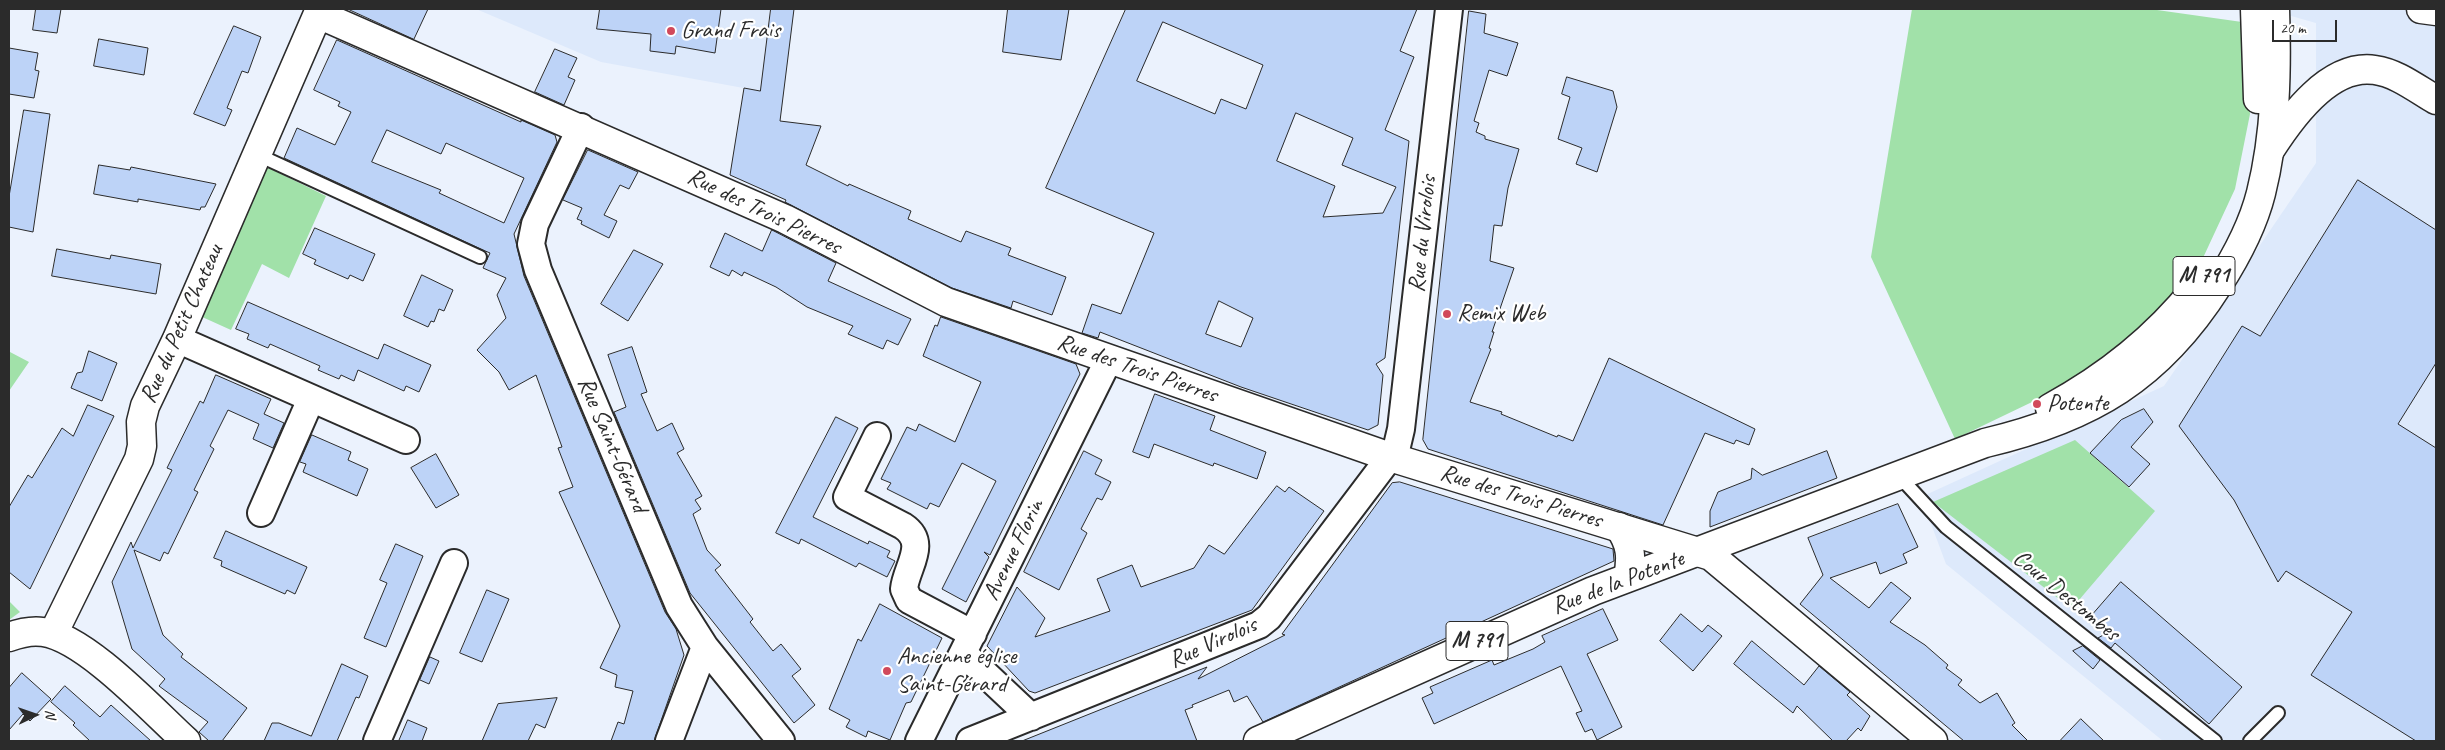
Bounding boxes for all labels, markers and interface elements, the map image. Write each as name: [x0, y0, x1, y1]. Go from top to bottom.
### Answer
scale bar: [2275, 10, 2340, 42]
place label: Grand Frais: [681, 17, 780, 45]
text: 20 m: [2280, 19, 2306, 38]
marker: Grand Frais: [665, 25, 677, 37]
street label: Rue des Trois Pierres: [682, 162, 846, 262]
street label: Rue du Virolois: [1403, 174, 1443, 294]
street label: Rue du Petit Chateau: [134, 240, 230, 408]
road number: M 791: [2173, 256, 2235, 296]
place label: Remix Web: [1457, 300, 1545, 328]
marker: Remix Web: [1441, 308, 1453, 320]
street label: Rue des Trois Pierres: [1053, 328, 1221, 410]
street label: Rue Saint-Gérard: [571, 373, 653, 517]
place label: Potente: [2047, 390, 2108, 418]
marker: Potente: [2031, 398, 2043, 410]
street label: Rue des Trois Pierres: [1437, 459, 1605, 535]
street label: Avenue Florin: [977, 495, 1051, 605]
street label: Cour Destombes: [2007, 544, 2125, 648]
street label: Rue de la Potente: [1548, 545, 1688, 621]
street label: Rue Virolois: [1165, 611, 1261, 675]
road number: M 791: [1446, 621, 1508, 660]
place label: Ancienne église Saint-Gérard: [897, 643, 1016, 699]
marker: Ancienne église Saint-Gérard: [881, 665, 893, 677]
north arrow: [10, 690, 60, 740]
text: N: [42, 709, 59, 719]

